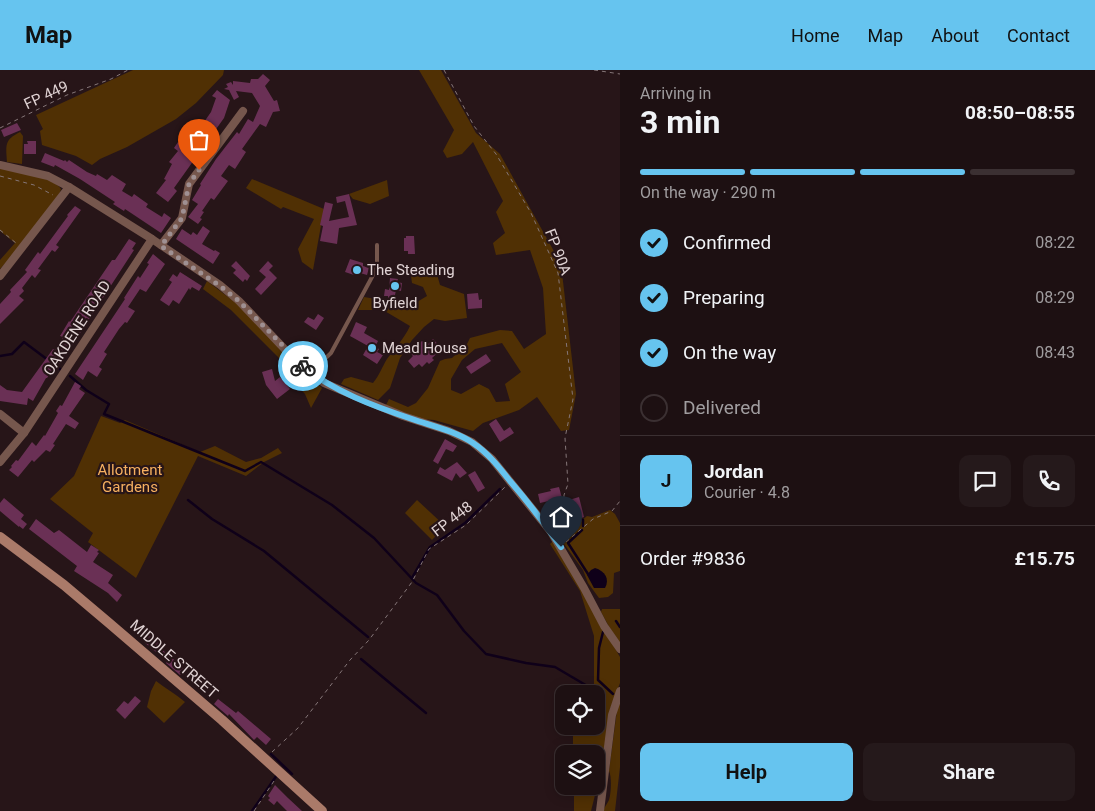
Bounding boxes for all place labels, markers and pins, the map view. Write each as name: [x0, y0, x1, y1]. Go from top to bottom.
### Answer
pin: [178, 119, 220, 170]
place label: The Steading: [367, 261, 455, 279]
marker: The Steading: [351, 264, 363, 276]
marker: Byfield: [389, 280, 401, 292]
place label: Byfield: [373, 294, 417, 312]
place label: Mead House: [382, 339, 467, 357]
marker: Mead House: [366, 342, 378, 354]
pin: [540, 496, 582, 547]

